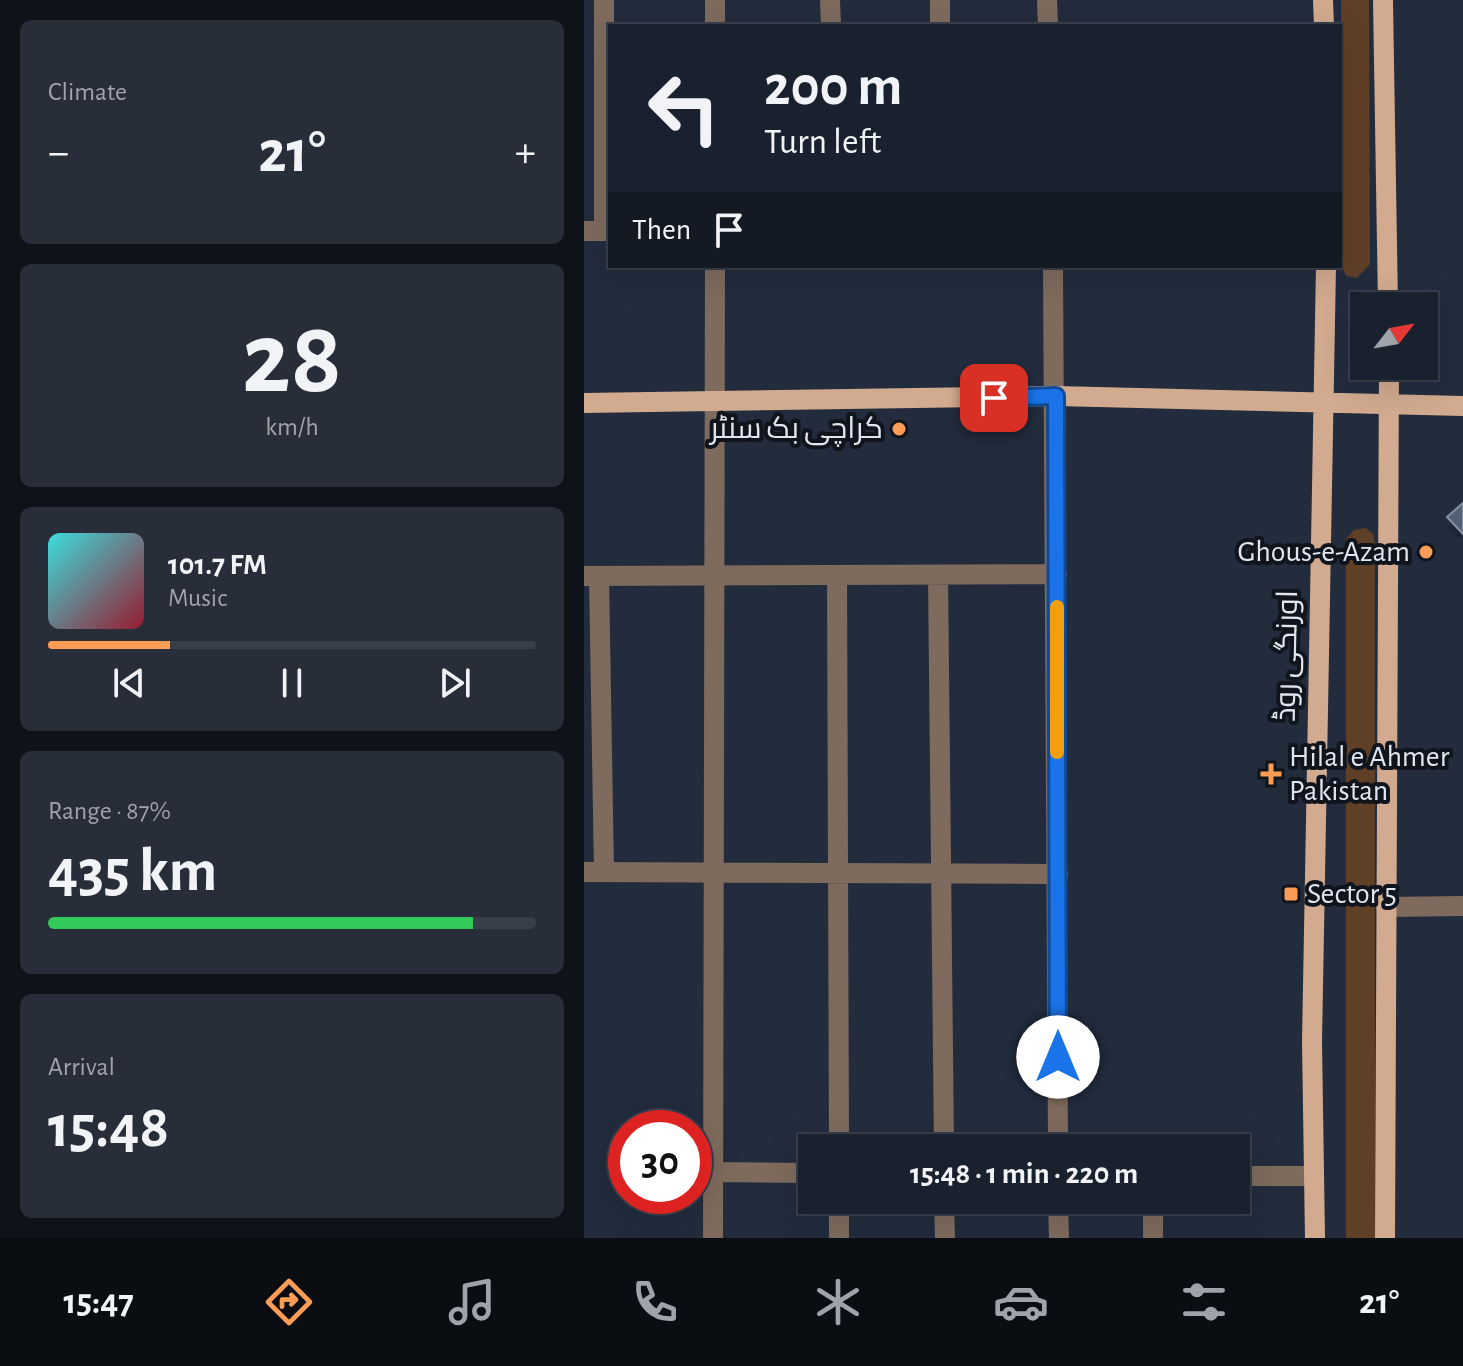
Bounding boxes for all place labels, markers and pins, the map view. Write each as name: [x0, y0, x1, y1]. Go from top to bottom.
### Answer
pin: [960, 364, 1028, 432]
place label: کراچی بک سنٹر: [708, 414, 883, 447]
marker: کراچی بک سنٹر: [890, 420, 908, 438]
place label: Ghous-e-Azam: [1238, 537, 1410, 567]
marker: Ghous-e-Azam: [1417, 543, 1435, 561]
place label: Hilal e Ahmer Pakistan: [1289, 742, 1450, 806]
marker: Hilal e Ahmer Pakistan: [1260, 763, 1282, 785]
place label: Sector 5: [1307, 879, 1397, 909]
marker: Sector 5: [1282, 885, 1300, 903]

